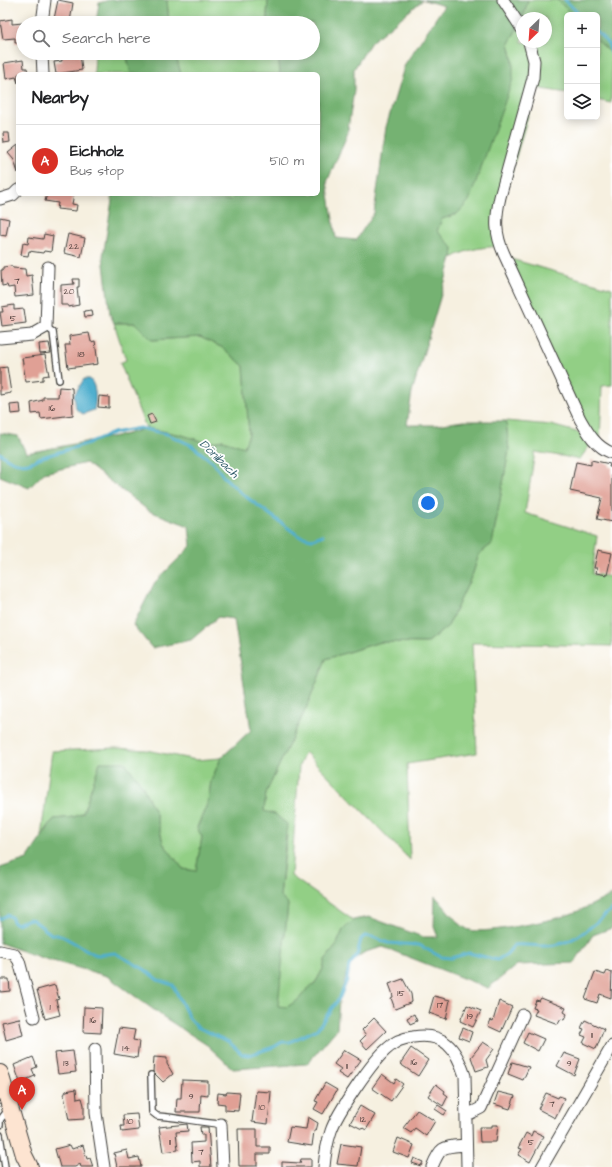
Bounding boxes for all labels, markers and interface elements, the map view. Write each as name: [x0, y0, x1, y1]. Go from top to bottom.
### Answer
north arrow: [516, 12, 552, 48]
map controls: [564, 12, 600, 120]
button: +: [564, 12, 600, 48]
search box: [16, 16, 320, 60]
icon: search: [30, 27, 52, 49]
text: Search here: [62, 28, 151, 49]
button: −: [564, 48, 600, 84]
button: layers: [564, 84, 600, 120]
text: Nearby: [32, 86, 89, 110]
text: Eichholz: [70, 141, 124, 162]
text: A: [41, 152, 49, 170]
text: 510 m: [270, 152, 304, 170]
text: Bus stop: [70, 162, 124, 180]
house number: 22: [69, 240, 80, 253]
house number: 7: [14, 275, 20, 288]
house number: 20: [64, 285, 75, 298]
house number: 5: [10, 312, 17, 325]
house number: 18: [78, 348, 85, 361]
house number: 16: [49, 402, 56, 415]
water label: Dönibach: [196, 436, 243, 483]
your location: [418, 493, 438, 513]
house number: 15: [397, 987, 405, 1000]
house number: 17: [437, 999, 444, 1012]
house number: 1: [49, 1001, 51, 1014]
house number: 19: [467, 1010, 473, 1023]
house number: 16: [90, 1014, 97, 1027]
house number: 11: [591, 1029, 593, 1042]
house number: 14: [122, 1042, 130, 1055]
house number: 16: [411, 1056, 418, 1069]
house number: 13: [63, 1057, 69, 1070]
house number: 9: [566, 1057, 572, 1070]
house number: 11: [346, 1060, 348, 1073]
pin: A: [9, 1077, 35, 1110]
house number: 9: [188, 1090, 194, 1103]
house number: 7: [549, 1098, 555, 1111]
house number: 10: [259, 1101, 266, 1114]
house number: 12: [360, 1113, 367, 1126]
house number: 10: [127, 1115, 134, 1128]
house number: 11: [169, 1136, 171, 1149]
house number: 5: [528, 1136, 535, 1149]
house number: 7: [198, 1146, 204, 1159]

